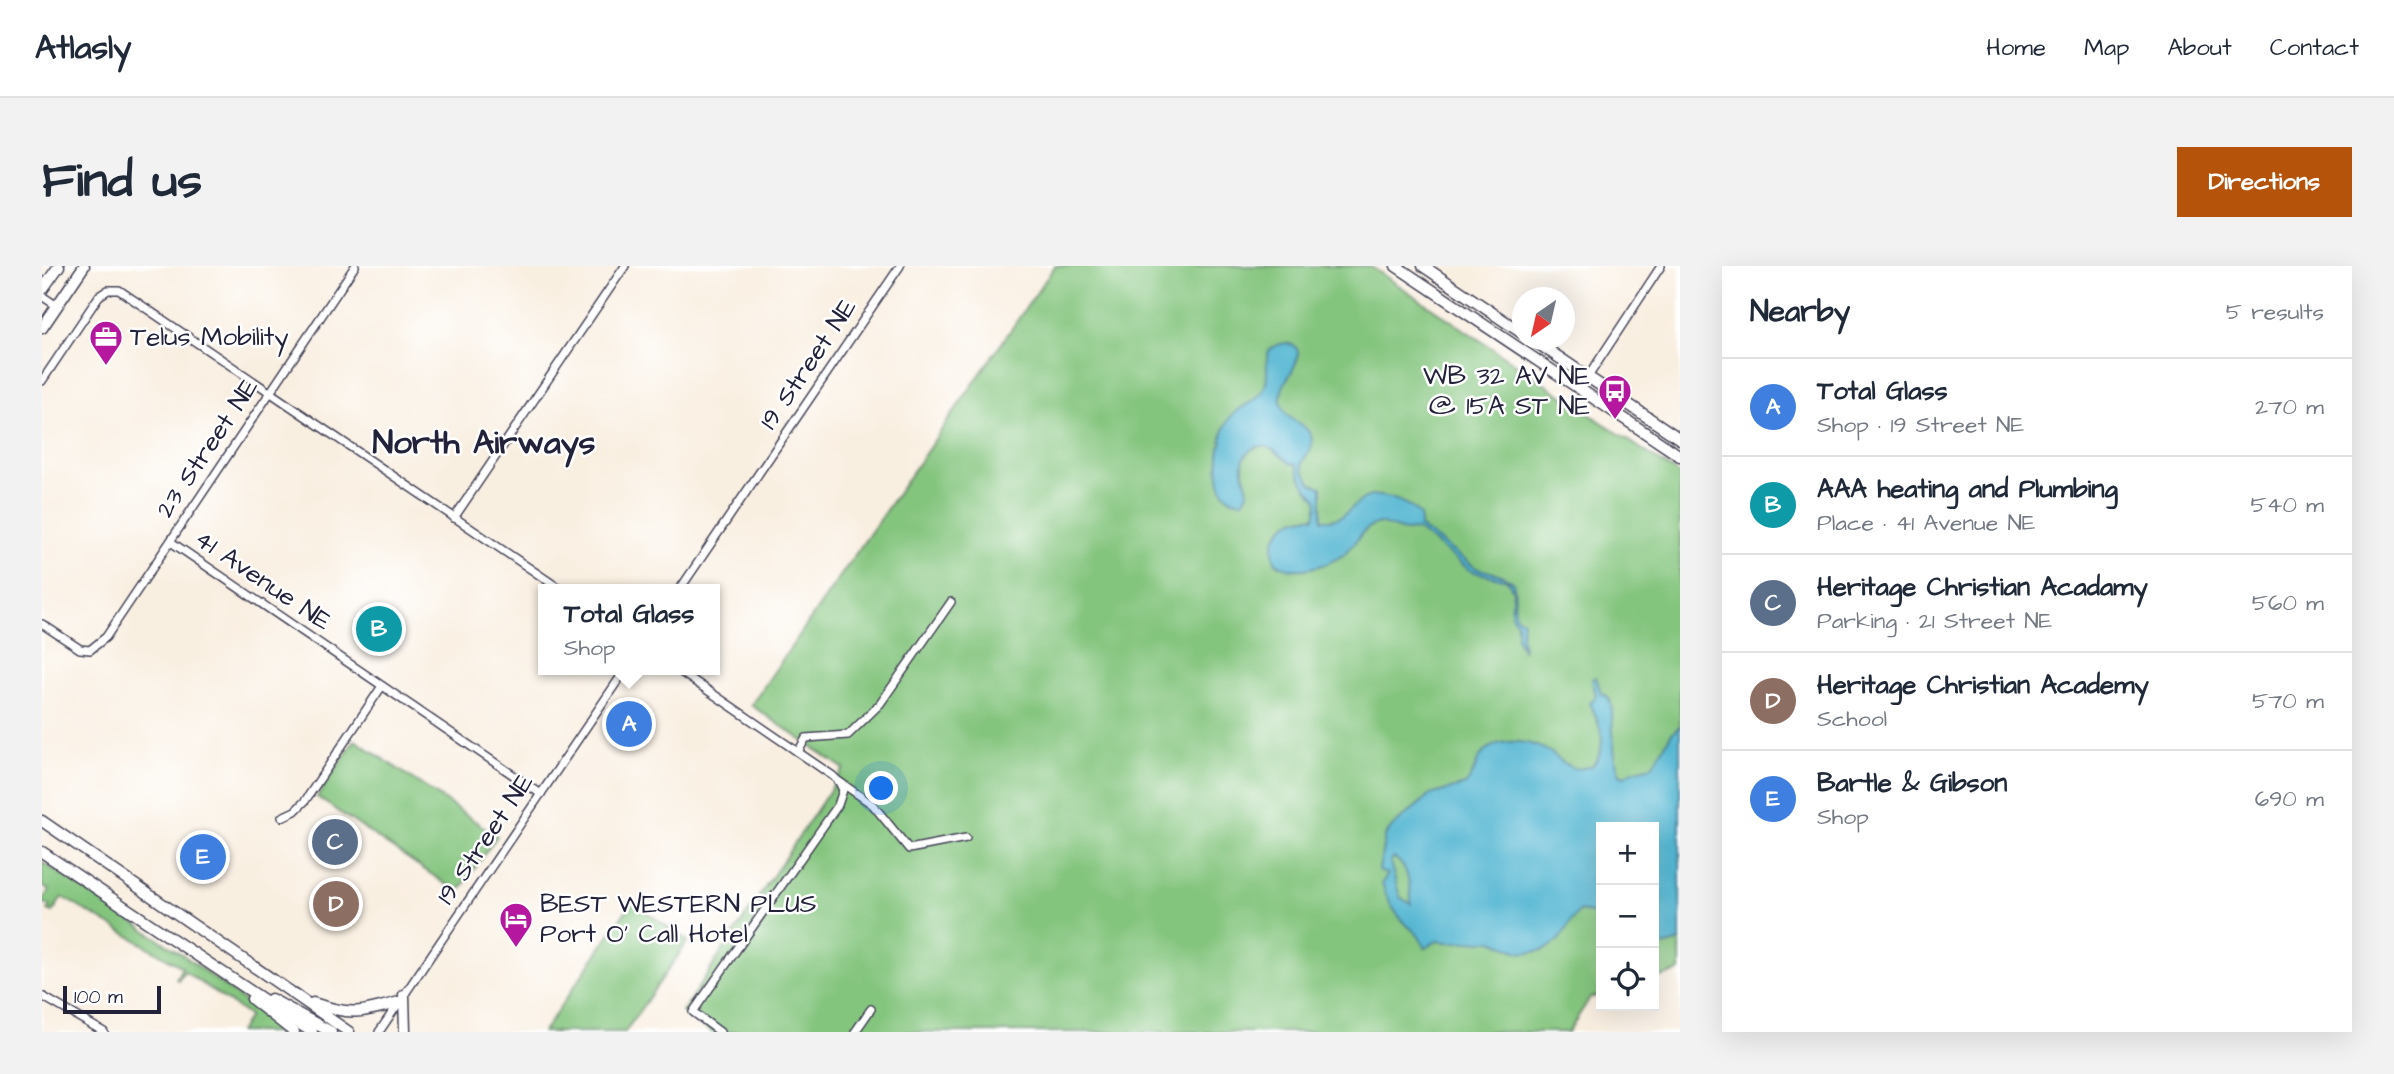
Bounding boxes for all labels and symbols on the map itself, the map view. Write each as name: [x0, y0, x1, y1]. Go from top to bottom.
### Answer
north arrow: [1512, 287, 1575, 350]
street label: 19 Street NE: [751, 291, 865, 437]
office icon: Telus Mobility: [87, 318, 125, 367]
place label: Telus Mobility: [130, 319, 289, 357]
place label: WB 32 AV NE @ 15A ST NE: [1423, 358, 1590, 424]
street label: 23 Street NE: [147, 371, 267, 525]
bus stop icon: WB 32 AV NE @ 15A ST NE: [1596, 372, 1634, 421]
district label: North Airways: [373, 420, 595, 468]
street label: 41 Avenue NE: [187, 521, 339, 639]
pin: B: [356, 603, 402, 655]
pin: A: [606, 698, 652, 750]
street label: 19 Street NE: [428, 766, 542, 912]
your location: [864, 771, 898, 805]
pin: C: [312, 816, 358, 868]
pin: E: [180, 831, 226, 883]
pin: D: [313, 878, 359, 930]
place label: BEST WESTERN PLUS Port O' Call Hotel: [540, 886, 816, 952]
hotel icon: BEST WESTERN PLUS Port O' Call Hotel: [497, 900, 535, 949]
scale bar: [63, 983, 161, 1015]

